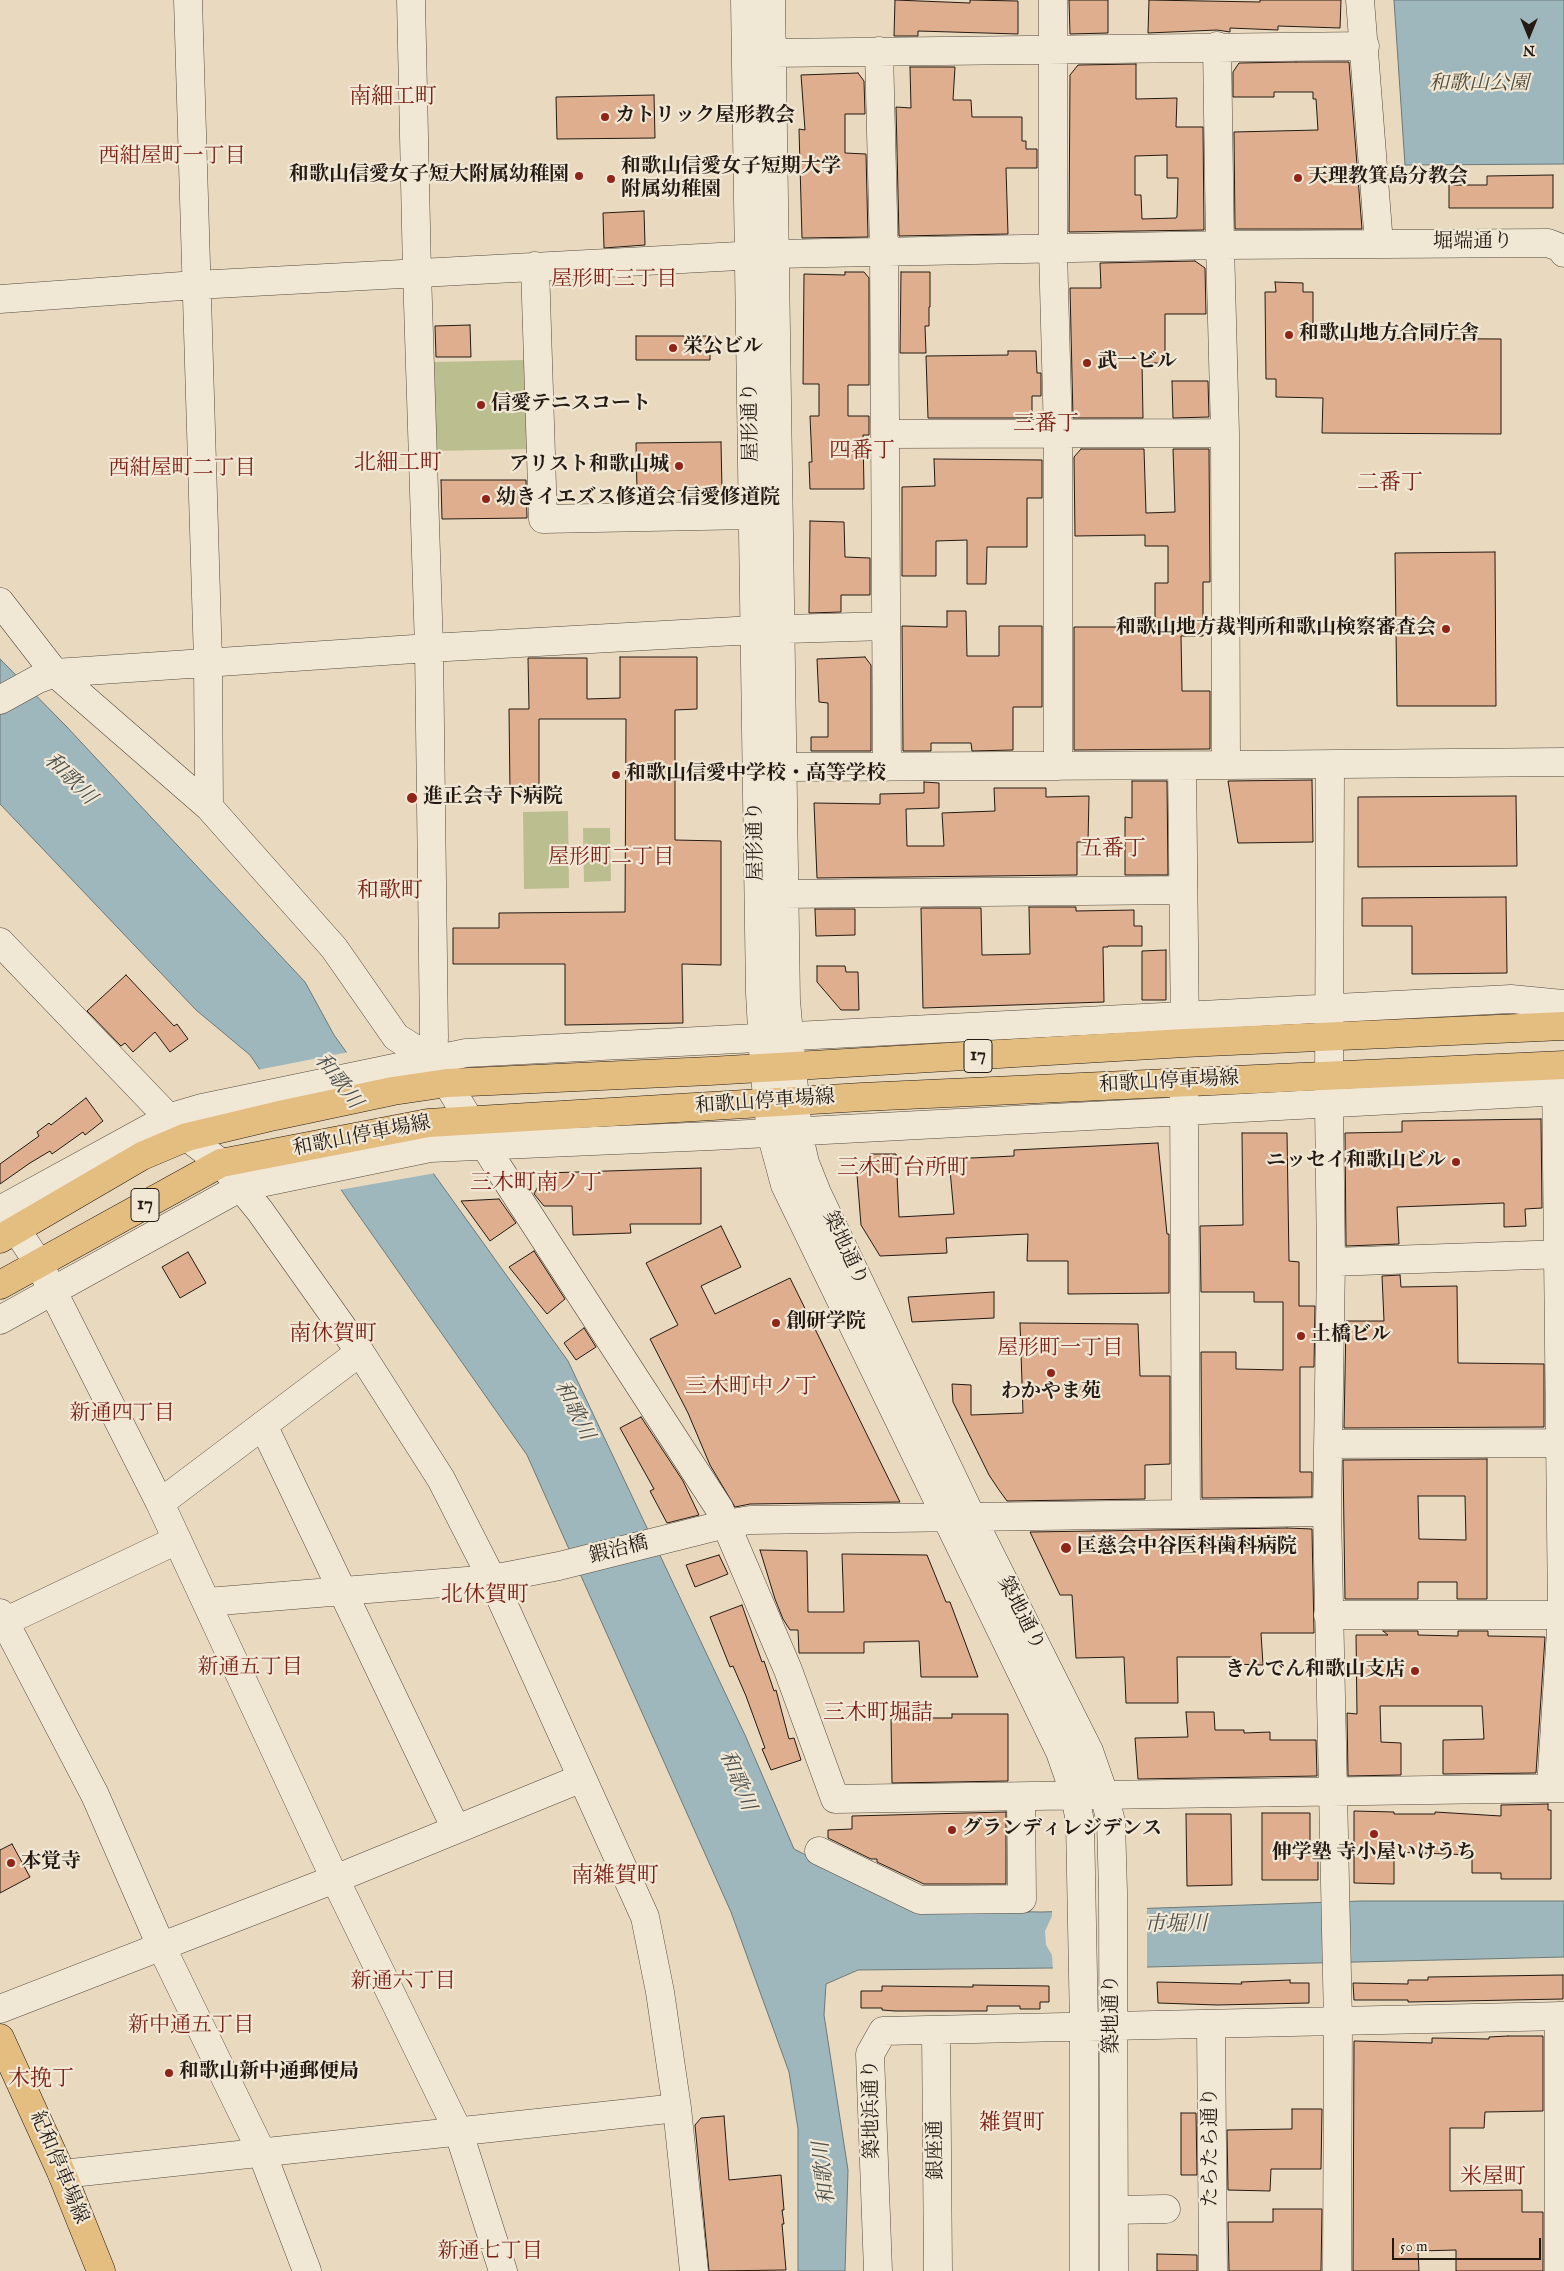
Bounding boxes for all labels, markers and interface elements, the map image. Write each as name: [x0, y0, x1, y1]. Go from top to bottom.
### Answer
north arrow: [1504, 10, 1554, 60]
text: N: [1523, 41, 1535, 59]
park label: 和歌山公園: [1429, 73, 1529, 97]
district label: 南細工町: [349, 85, 437, 111]
place label: カトリック屋形教会: [615, 105, 795, 129]
marker: カトリック屋形教会: [599, 111, 611, 123]
district label: 西紺屋町一丁目: [99, 145, 245, 171]
place label: 和歌山信愛女子短期大学 附属幼稚園: [621, 156, 841, 203]
place label: 和歌山信愛女子短大附属幼稚園: [289, 164, 569, 188]
place label: 天理教箕島分教会: [1308, 166, 1468, 190]
marker: 和歌山信愛女子短大附属幼稚園: [573, 170, 585, 182]
marker: 天理教箕島分教会: [1292, 172, 1304, 184]
marker: 和歌山信愛女子短期大学 附属幼稚園: [605, 173, 617, 185]
street label: 堀端通り: [1433, 231, 1513, 255]
district label: 屋形町三丁目: [551, 268, 677, 294]
place label: 和歌山地方合同庁舎: [1299, 323, 1479, 347]
marker: 和歌山地方合同庁舎: [1283, 329, 1295, 341]
place label: 栄公ビル: [683, 336, 763, 360]
marker: 栄公ビル: [667, 342, 679, 354]
place label: 武一ビル: [1097, 351, 1177, 375]
marker: 武一ビル: [1081, 357, 1093, 369]
street label: 屋形通り: [739, 382, 765, 462]
place label: 信愛テニスコート: [491, 393, 651, 417]
marker: 信愛テニスコート: [475, 399, 487, 411]
district label: 三番丁: [1013, 412, 1079, 438]
district label: 四番丁: [829, 439, 895, 465]
district label: 北細工町: [354, 451, 442, 477]
place label: アリスト和歌山城: [509, 454, 669, 478]
district label: 西紺屋町二丁目: [109, 457, 255, 483]
marker: アリスト和歌山城: [673, 460, 685, 472]
district label: 二番丁: [1357, 471, 1423, 497]
place label: 幼きイエズス修道会 信愛修道院: [496, 487, 780, 511]
marker: 幼きイエズス修道会 信愛修道院: [480, 493, 492, 505]
place label: 和歌山地方裁判所和歌山検察審査会: [1116, 617, 1436, 641]
marker: 和歌山地方裁判所和歌山検察審査会: [1440, 623, 1452, 635]
water label: 和歌川: [38, 749, 100, 811]
place label: 和歌山信愛中学校・高等学校: [626, 763, 886, 787]
marker: 和歌山信愛中学校・高等学校: [610, 769, 622, 781]
place label: 進正会寺下病院: [423, 786, 563, 810]
marker: 進正会寺下病院: [405, 791, 419, 805]
street label: 屋形通り: [744, 801, 770, 881]
district label: 五番丁: [1080, 837, 1146, 863]
district label: 屋形町二丁目: [548, 846, 674, 872]
district label: 和歌町: [357, 879, 423, 905]
road number: 17: [964, 1040, 992, 1072]
water label: 和歌川: [308, 1049, 366, 1115]
street label: 和歌山停車場線: [1098, 1067, 1240, 1099]
street label: 和歌山停車場線: [694, 1086, 836, 1120]
street label: 和歌山停車場線: [291, 1112, 433, 1162]
place label: ニッセイ和歌山ビル: [1266, 1150, 1446, 1174]
district label: 三木町台所町: [837, 1156, 969, 1182]
marker: ニッセイ和歌山ビル: [1450, 1156, 1462, 1168]
district label: 三木町南ノ丁: [470, 1171, 602, 1197]
road number: 17: [131, 1188, 159, 1222]
street label: 築地通り: [816, 1208, 872, 1290]
place label: 創研学院: [786, 1311, 866, 1335]
marker: 創研学院: [770, 1317, 782, 1329]
district label: 南休賀町: [289, 1322, 377, 1348]
place label: 土橋ビル: [1311, 1324, 1391, 1348]
marker: 土橋ビル: [1295, 1330, 1307, 1342]
district label: 屋形町一丁目: [997, 1337, 1123, 1363]
marker: わかやま苑: [1045, 1367, 1057, 1379]
district label: 三木町中ノ丁: [685, 1375, 817, 1401]
water label: 和歌川: [548, 1377, 598, 1445]
place label: わかやま苑: [1001, 1381, 1101, 1405]
district label: 新通四丁目: [70, 1402, 174, 1428]
street label: 鍜治橋: [587, 1532, 651, 1570]
place label: 匡慈会中谷医科歯科病院: [1077, 1536, 1297, 1560]
marker: 匡慈会中谷医科歯科病院: [1059, 1541, 1073, 1555]
street label: 築地通り: [991, 1573, 1049, 1655]
district label: 北休賀町: [441, 1583, 529, 1609]
district label: 新通五丁目: [198, 1656, 302, 1682]
place label: きんでん和歌山支店: [1225, 1659, 1405, 1683]
marker: きんでん和歌山支店: [1409, 1665, 1421, 1677]
district label: 三木町堀詰: [823, 1701, 933, 1727]
water label: 和歌川: [713, 1747, 759, 1815]
place label: グランディレジデンス: [962, 1818, 1162, 1842]
marker: グランディレジデンス: [946, 1824, 958, 1836]
marker: 伸学塾 寺小屋いけうち: [1368, 1828, 1380, 1840]
place label: 伸学塾 寺小屋いけうち: [1272, 1842, 1476, 1866]
place label: 本覚寺: [21, 1851, 81, 1875]
marker: 本覚寺: [5, 1857, 17, 1869]
district label: 南雑賀町: [571, 1864, 659, 1890]
water label: 市堀川: [1144, 1913, 1208, 1939]
district label: 新通六丁目: [351, 1970, 455, 1996]
street label: 築地通り: [1101, 1974, 1125, 2054]
district label: 新中通五丁目: [128, 2014, 254, 2040]
street label: 築地浜通り: [860, 2059, 886, 2159]
place label: 和歌山新中通郵便局: [179, 2061, 359, 2085]
district label: 木挽丁: [8, 2067, 74, 2093]
marker: 和歌山新中通郵便局: [163, 2067, 175, 2079]
street label: たらたら通り: [1200, 2087, 1224, 2207]
street label: 紀和停車場線: [24, 2108, 92, 2228]
district label: 雑賀町: [979, 2111, 1045, 2137]
street label: 銀座通: [924, 2120, 950, 2180]
water label: 和歌川: [810, 2140, 842, 2206]
district label: 米屋町: [1460, 2165, 1526, 2191]
scale bar: [1394, 2228, 1543, 2260]
text: 50 m: [1400, 2237, 1428, 2256]
district label: 新通七丁目: [438, 2240, 542, 2266]

